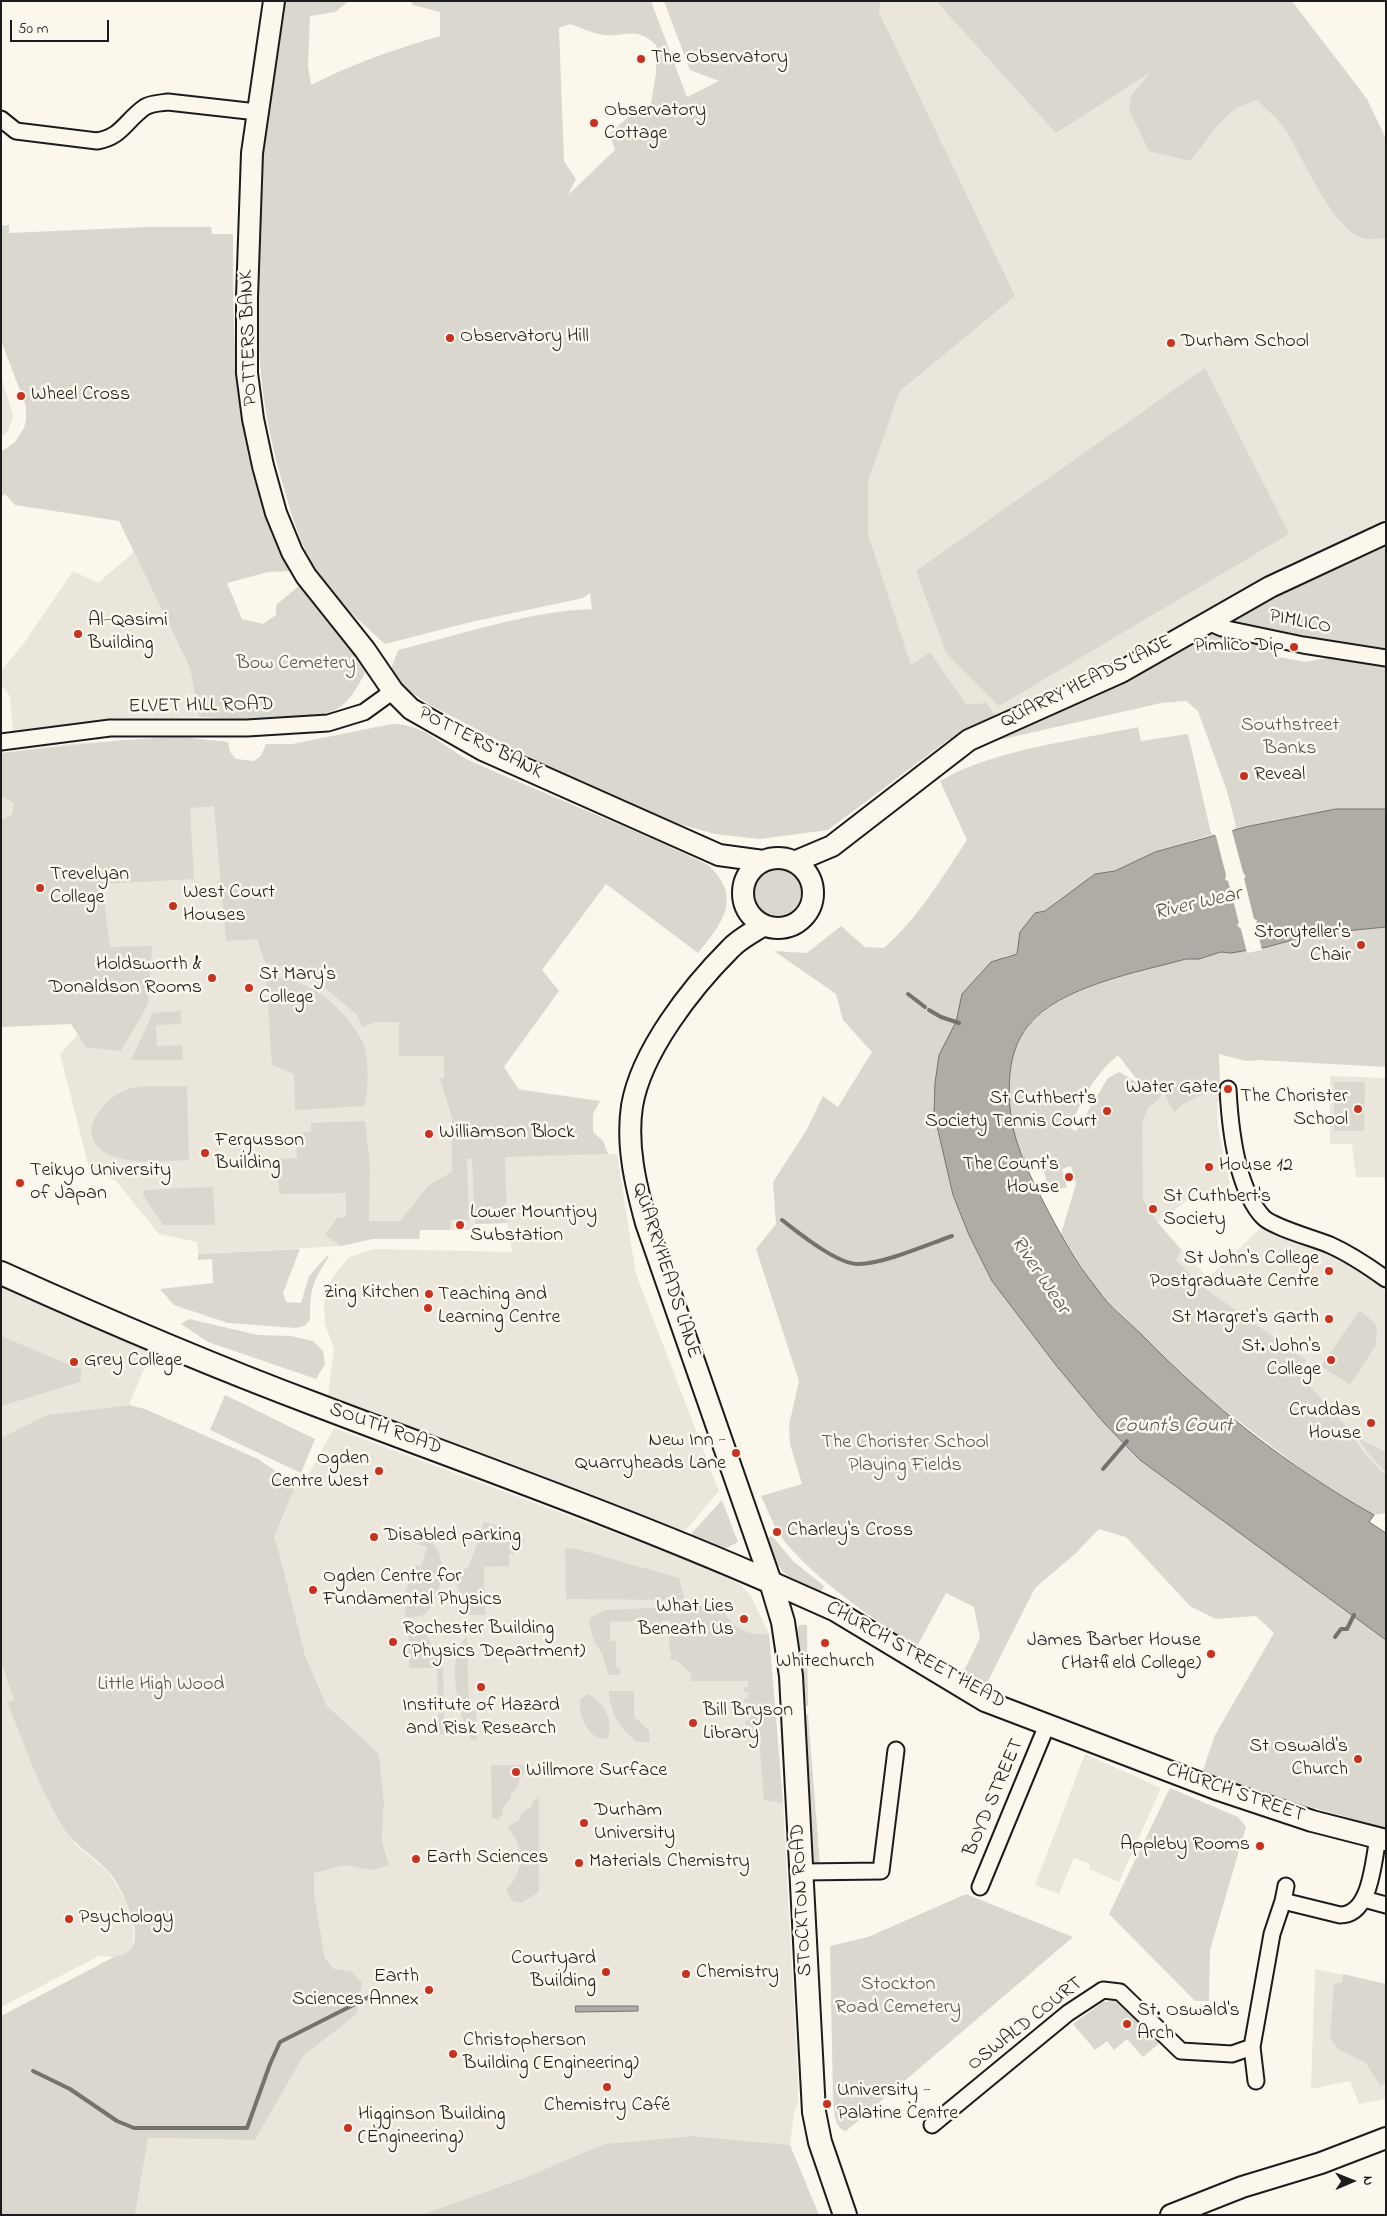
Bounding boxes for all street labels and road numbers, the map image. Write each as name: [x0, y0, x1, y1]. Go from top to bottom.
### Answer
street label: POTTERS BANK: [236, 269, 264, 407]
street label: PIMLICO: [1267, 605, 1333, 641]
street label: QUARRY HEADS LANE: [997, 631, 1177, 735]
street label: ELVET HILL ROAD: [128, 694, 274, 720]
street label: POTTERS BANK: [414, 702, 546, 786]
street label: QUARRYHEADS LANE: [625, 1180, 705, 1362]
street label: SOUTH ROAD: [325, 1399, 445, 1461]
street label: CHURCH STREET HEAD: [821, 1597, 1009, 1715]
street label: BOYD STREET: [960, 1736, 1030, 1860]
street label: CHURCH STREET: [1162, 1759, 1308, 1829]
street label: STOCKTON ROAD: [787, 1823, 819, 1977]
street label: OSWALD COURT: [964, 1973, 1088, 2077]

